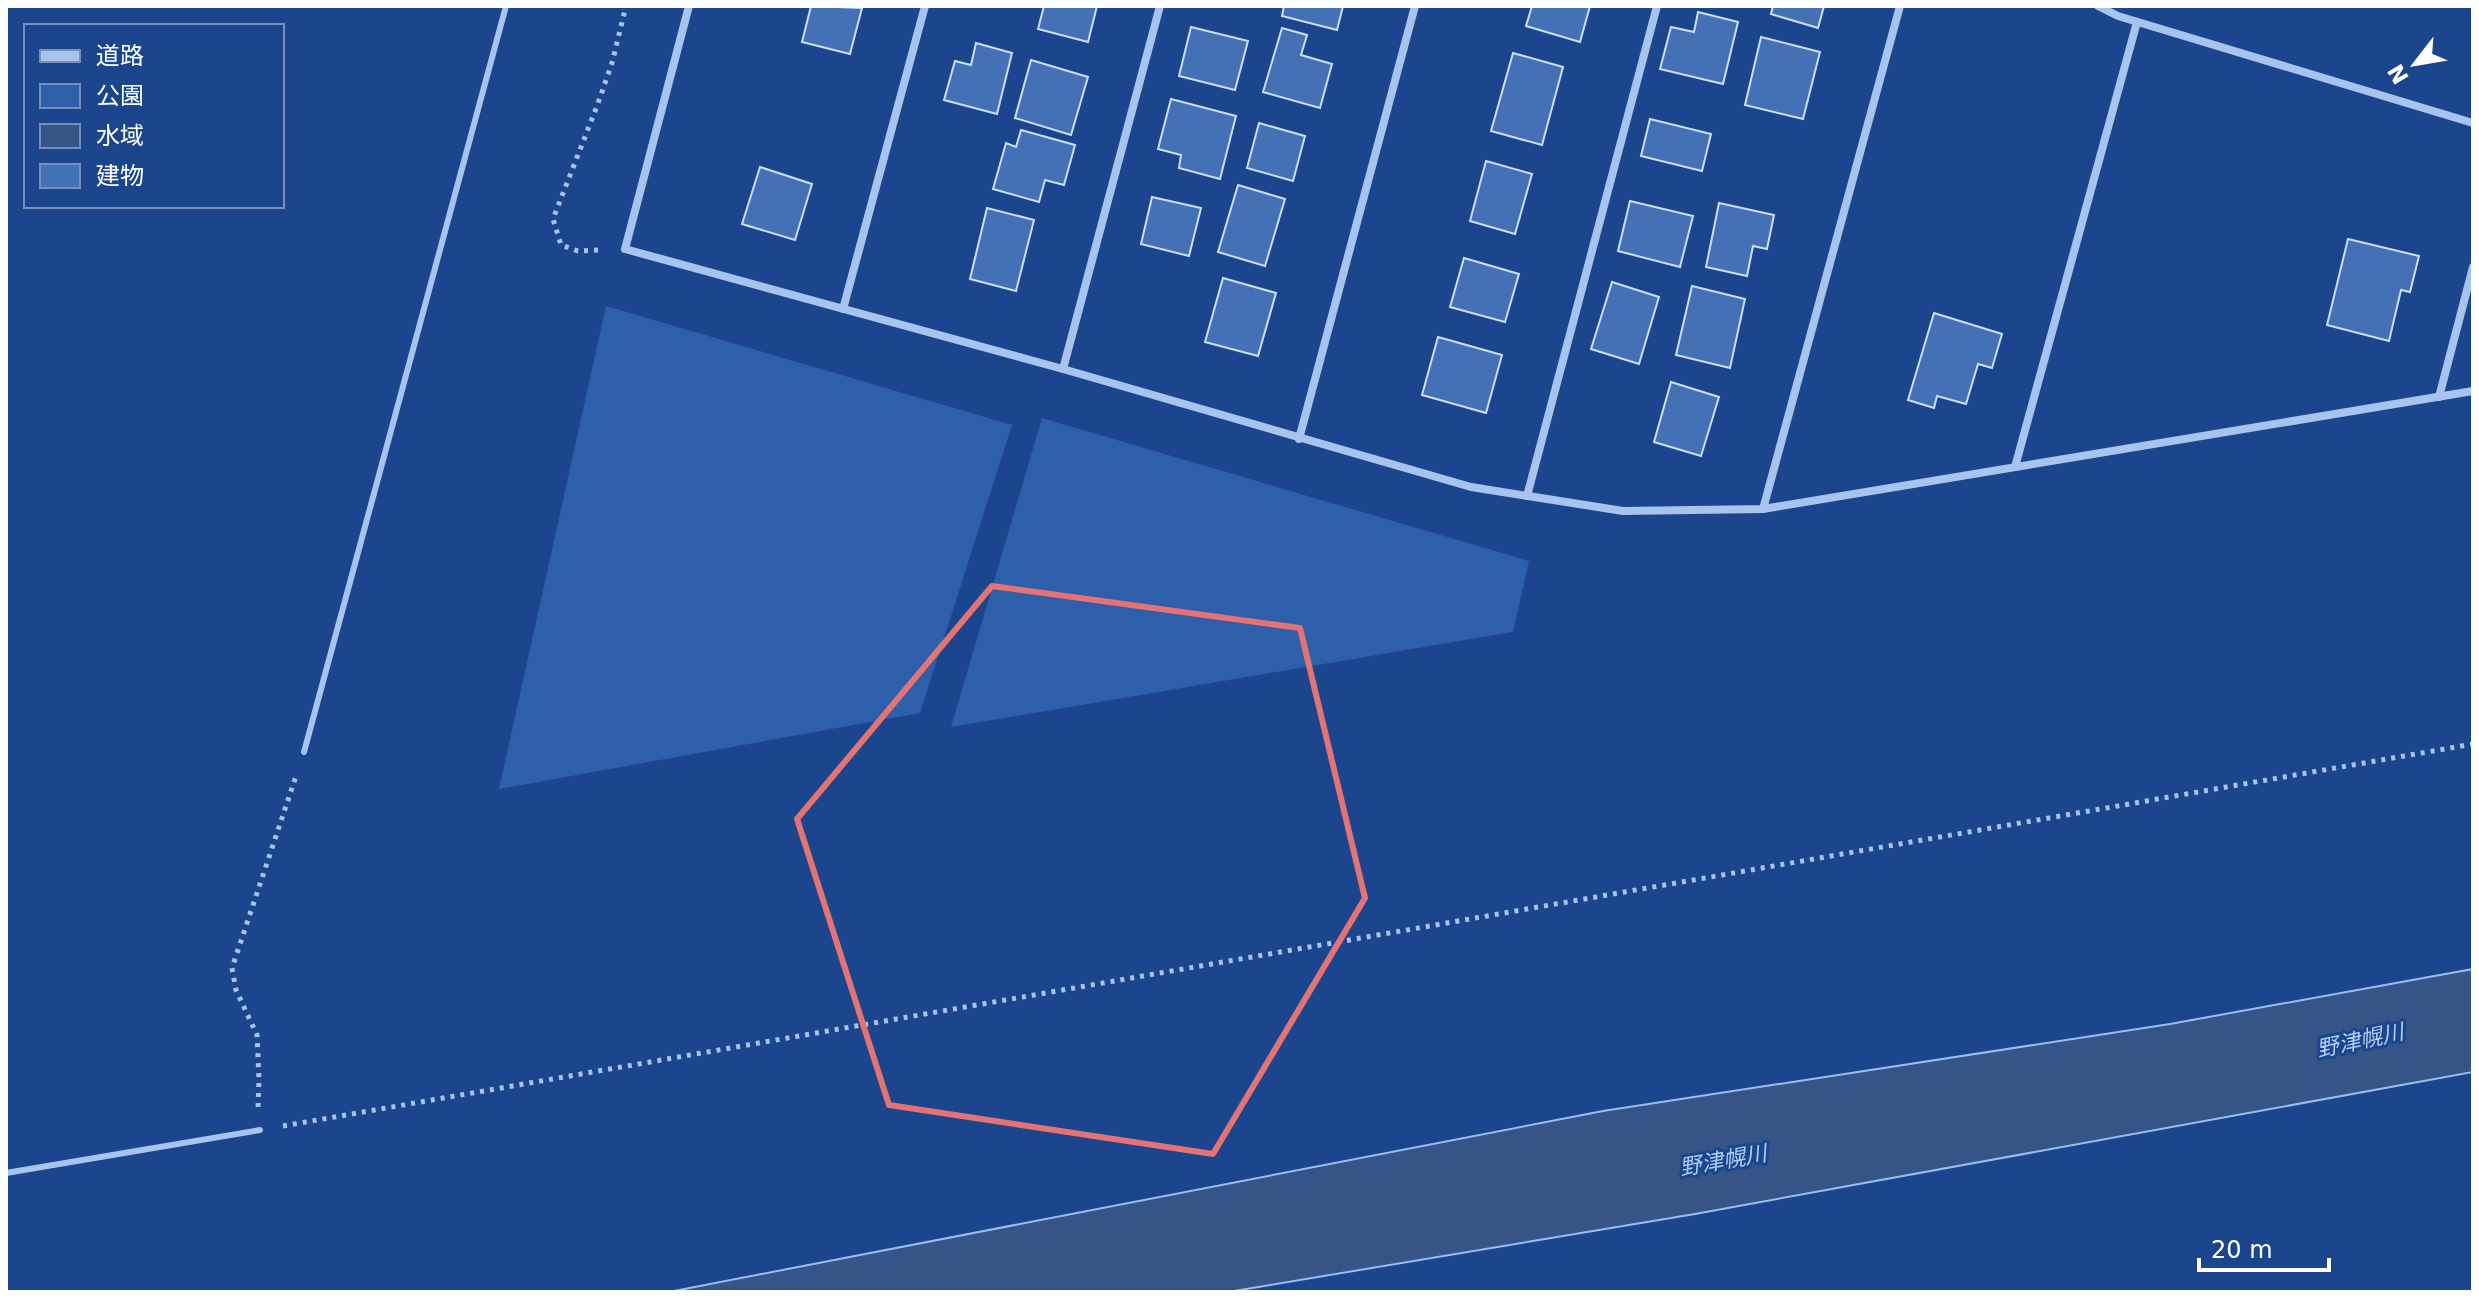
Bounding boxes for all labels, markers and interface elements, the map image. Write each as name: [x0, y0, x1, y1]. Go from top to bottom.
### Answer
legend: [24, 24, 284, 208]
north arrow: [2375, 24, 2455, 104]
text: 道路: [96, 42, 144, 70]
text: N: [2383, 60, 2414, 88]
text: 公園: [96, 82, 144, 110]
text: 水域: [96, 122, 144, 150]
text: 建物: [96, 162, 144, 190]
water label: 野津幌川: [2314, 1019, 2408, 1062]
water label: 野津幌川: [1678, 1140, 1771, 1180]
scale bar: [2199, 1222, 2329, 1272]
text: 20 m: [2211, 1236, 2273, 1264]

